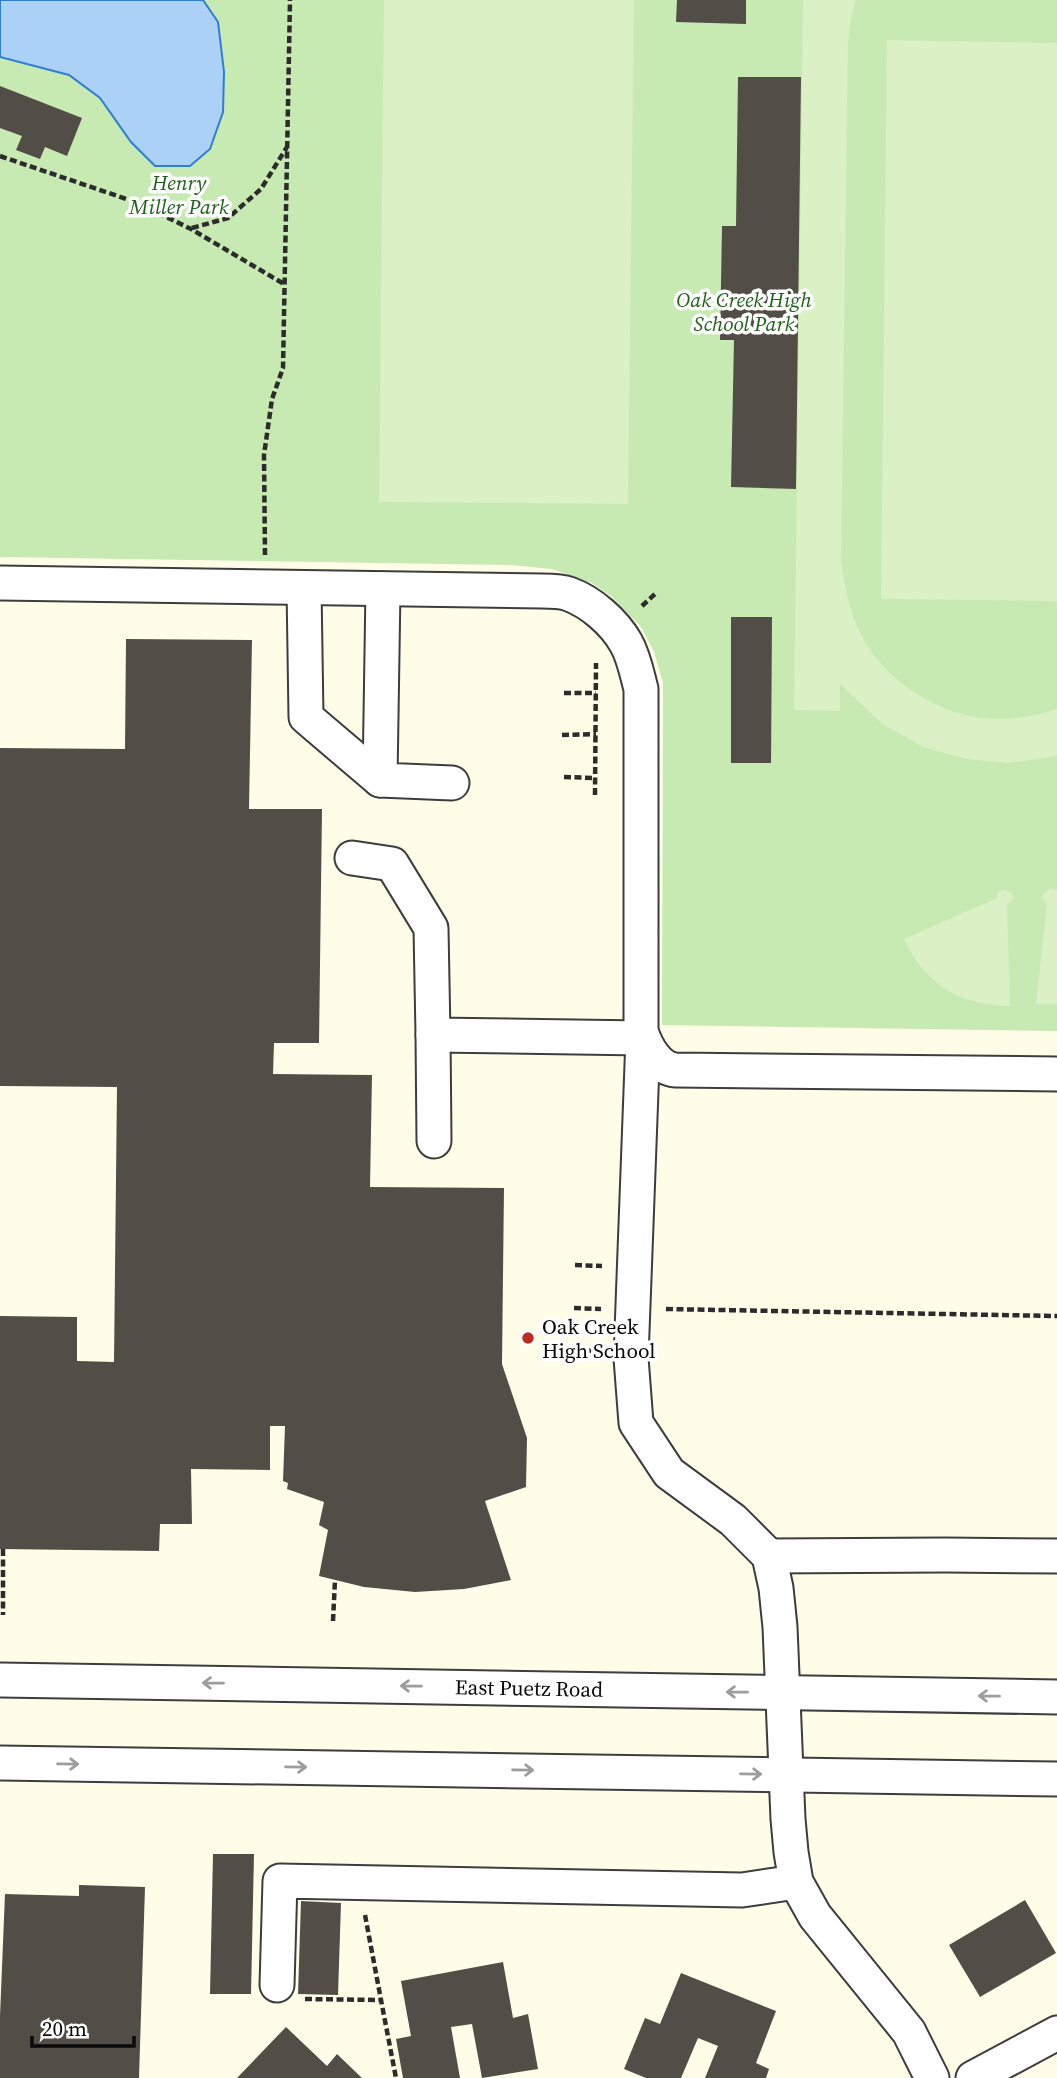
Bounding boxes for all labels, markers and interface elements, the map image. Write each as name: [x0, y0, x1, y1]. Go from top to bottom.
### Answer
park label: Henry Miller Park: [128, 168, 229, 221]
park label: Oak Creek High School Park: [676, 285, 812, 338]
place label: Oak Creek High School: [542, 1312, 655, 1365]
marker: Oak Creek High School: [520, 1330, 536, 1346]
street label: East Puetz Road: [455, 1672, 603, 1704]
one-way arrow: [202, 1676, 225, 1689]
one-way arrow: [400, 1679, 423, 1693]
one-way arrow: [726, 1685, 749, 1699]
one-way arrow: [978, 1689, 1001, 1703]
one-way arrow: [56, 1757, 79, 1771]
one-way arrow: [284, 1760, 307, 1774]
one-way arrow: [511, 1763, 534, 1777]
one-way arrow: [739, 1767, 762, 1780]
scale bar: [32, 2004, 133, 2048]
text: 20 m: [42, 2014, 87, 2043]

